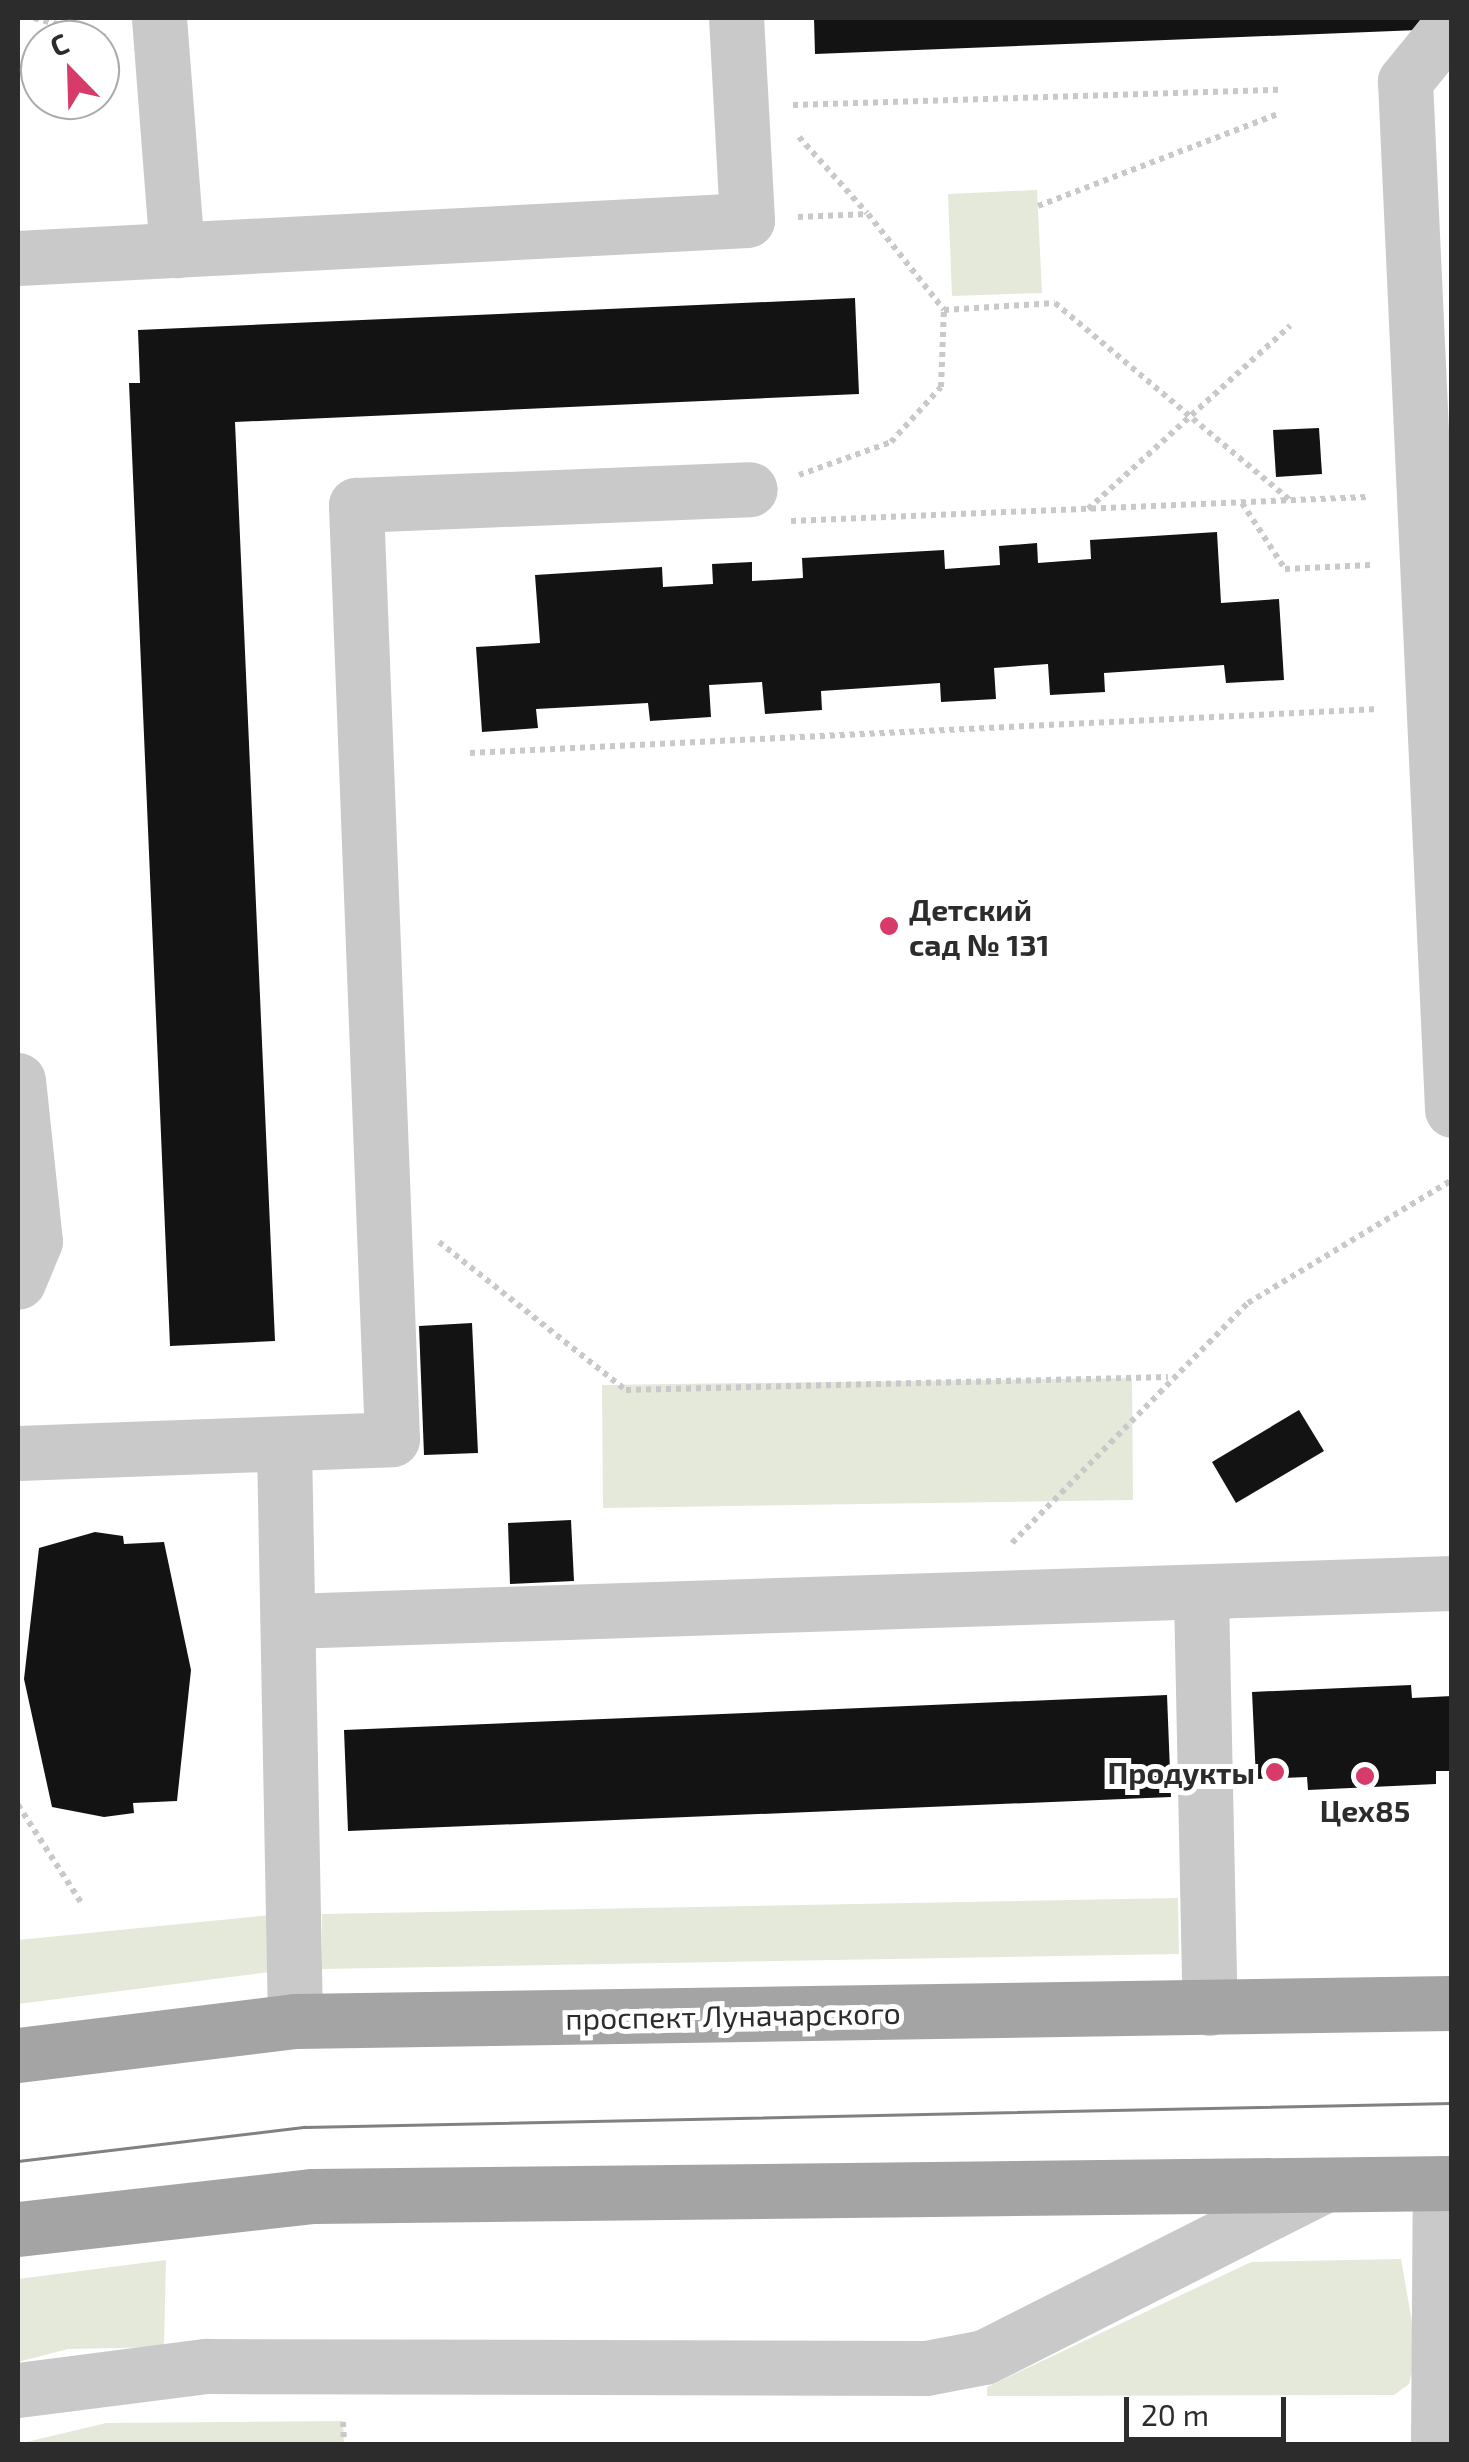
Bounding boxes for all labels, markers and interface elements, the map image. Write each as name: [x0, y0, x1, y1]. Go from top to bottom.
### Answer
north arrow: [20, 20, 120, 120]
text: С: [45, 25, 73, 63]
place label: Детский сад № 131: [909, 891, 1050, 962]
marker: Детский сад № 131: [878, 915, 900, 937]
place label: Продукты: [1108, 1754, 1255, 1790]
marker: Продукты: [1264, 1761, 1286, 1783]
marker: Цех85: [1354, 1765, 1376, 1787]
place label: Цех85: [1320, 1792, 1410, 1828]
street label: проспект Луначарского: [565, 1994, 901, 2036]
scale bar: [1129, 2377, 1292, 2439]
text: 20 m: [1141, 2396, 1209, 2432]

